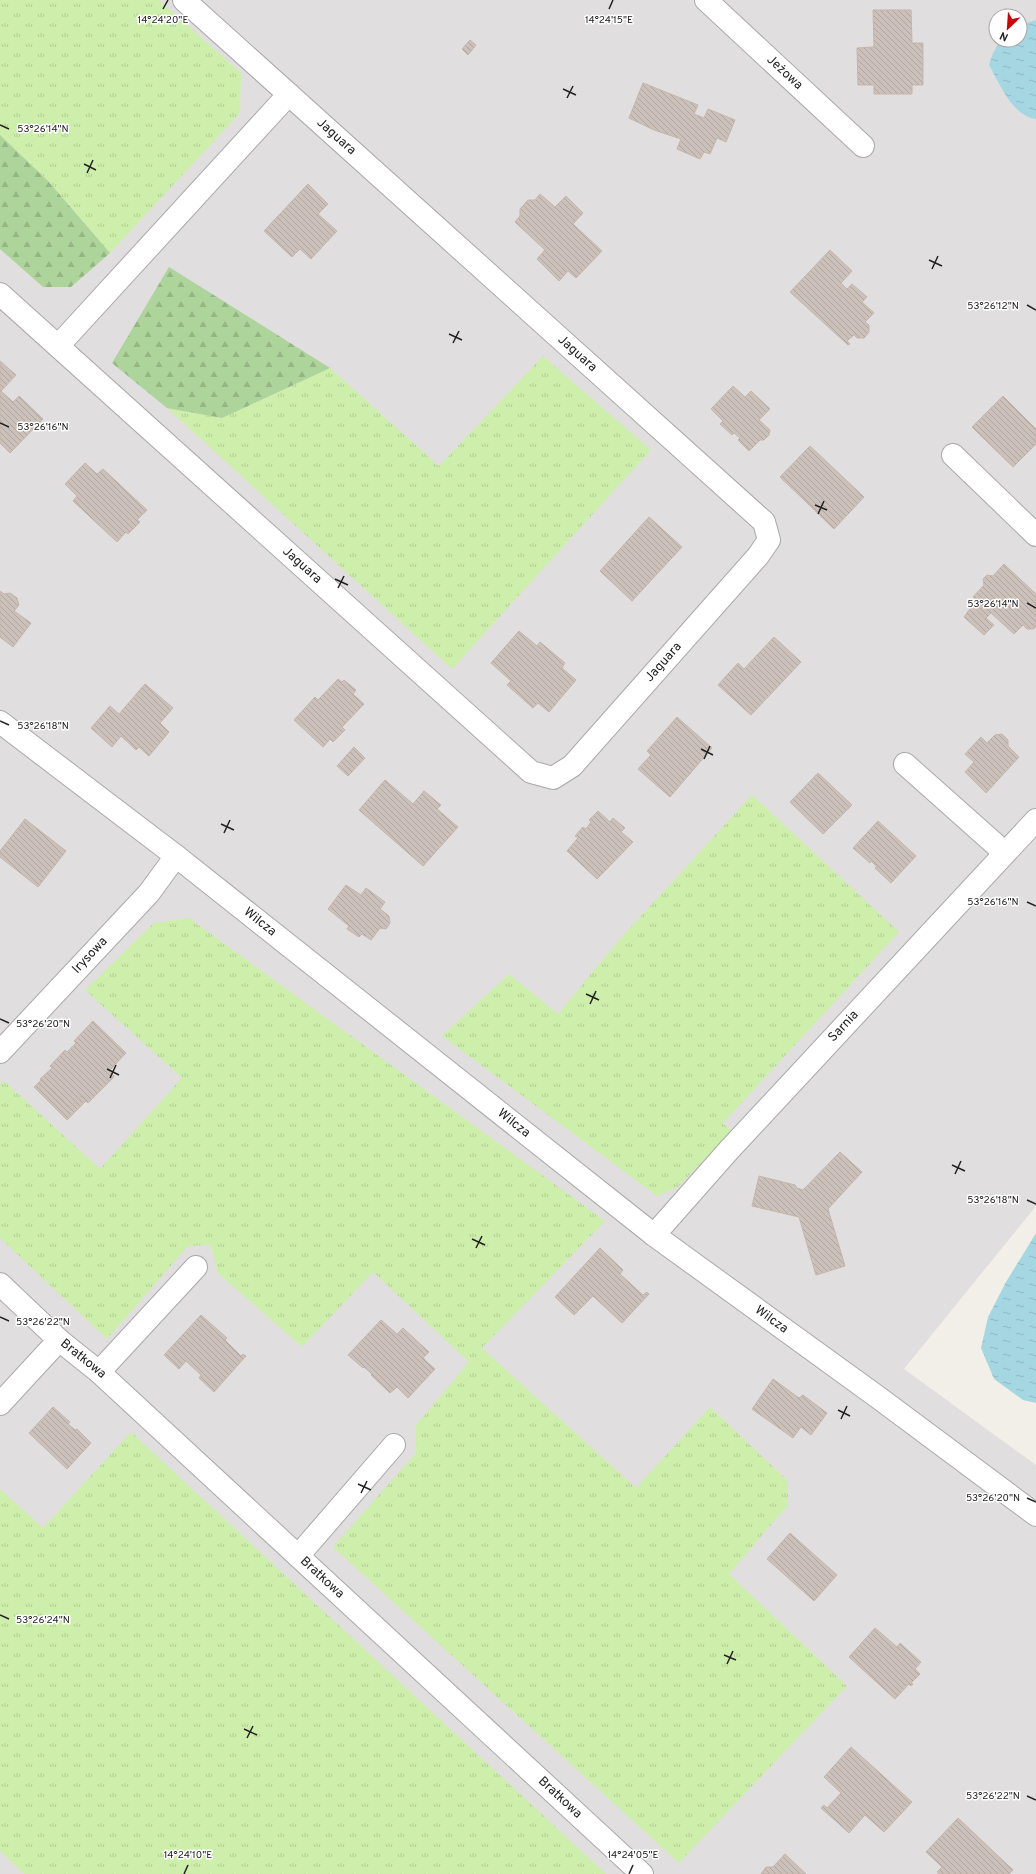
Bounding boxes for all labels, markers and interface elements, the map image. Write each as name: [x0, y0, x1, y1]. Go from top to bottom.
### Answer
north arrow: [988, 8, 1028, 48]
text: 14°24'20"E: [138, 14, 188, 27]
text: 14°24'15"E: [585, 14, 633, 27]
text: N: [998, 28, 1011, 44]
street label: Jeżowa: [763, 52, 806, 94]
street label: Jaguara: [313, 115, 359, 159]
text: 53°26'14"N: [17, 123, 69, 136]
text: 53°26'12"N: [967, 300, 1019, 313]
street label: Jaguara: [554, 332, 600, 376]
text: 53°26'16"N: [17, 421, 69, 434]
street label: Jaguara: [279, 544, 325, 587]
text: 53°26'14"N: [967, 598, 1019, 611]
street label: Jaguara: [642, 639, 685, 686]
text: 53°26'18"N: [17, 720, 69, 733]
text: 53°26'16"N: [967, 896, 1019, 909]
street label: Wilcza: [240, 904, 279, 940]
street label: Irysowa: [69, 934, 111, 977]
street label: Sarnia: [825, 1007, 862, 1046]
text: 53°26'20"N: [16, 1018, 70, 1031]
street label: Wilcza: [494, 1106, 533, 1142]
text: 53°26'18"N: [967, 1194, 1019, 1207]
street label: Wilcza: [751, 1302, 791, 1337]
text: 53°26'22"N: [16, 1316, 70, 1329]
street label: Bratkowa: [57, 1336, 109, 1382]
text: 53°26'20"N: [966, 1492, 1020, 1505]
street label: Bratkowa: [296, 1554, 347, 1602]
text: 53°26'24"N: [16, 1614, 70, 1627]
street label: Bratkowa: [534, 1774, 585, 1822]
text: 53°26'22"N: [966, 1790, 1020, 1803]
text: 14°24'10"E: [164, 1849, 212, 1862]
text: 14°24'05"E: [608, 1849, 658, 1862]

